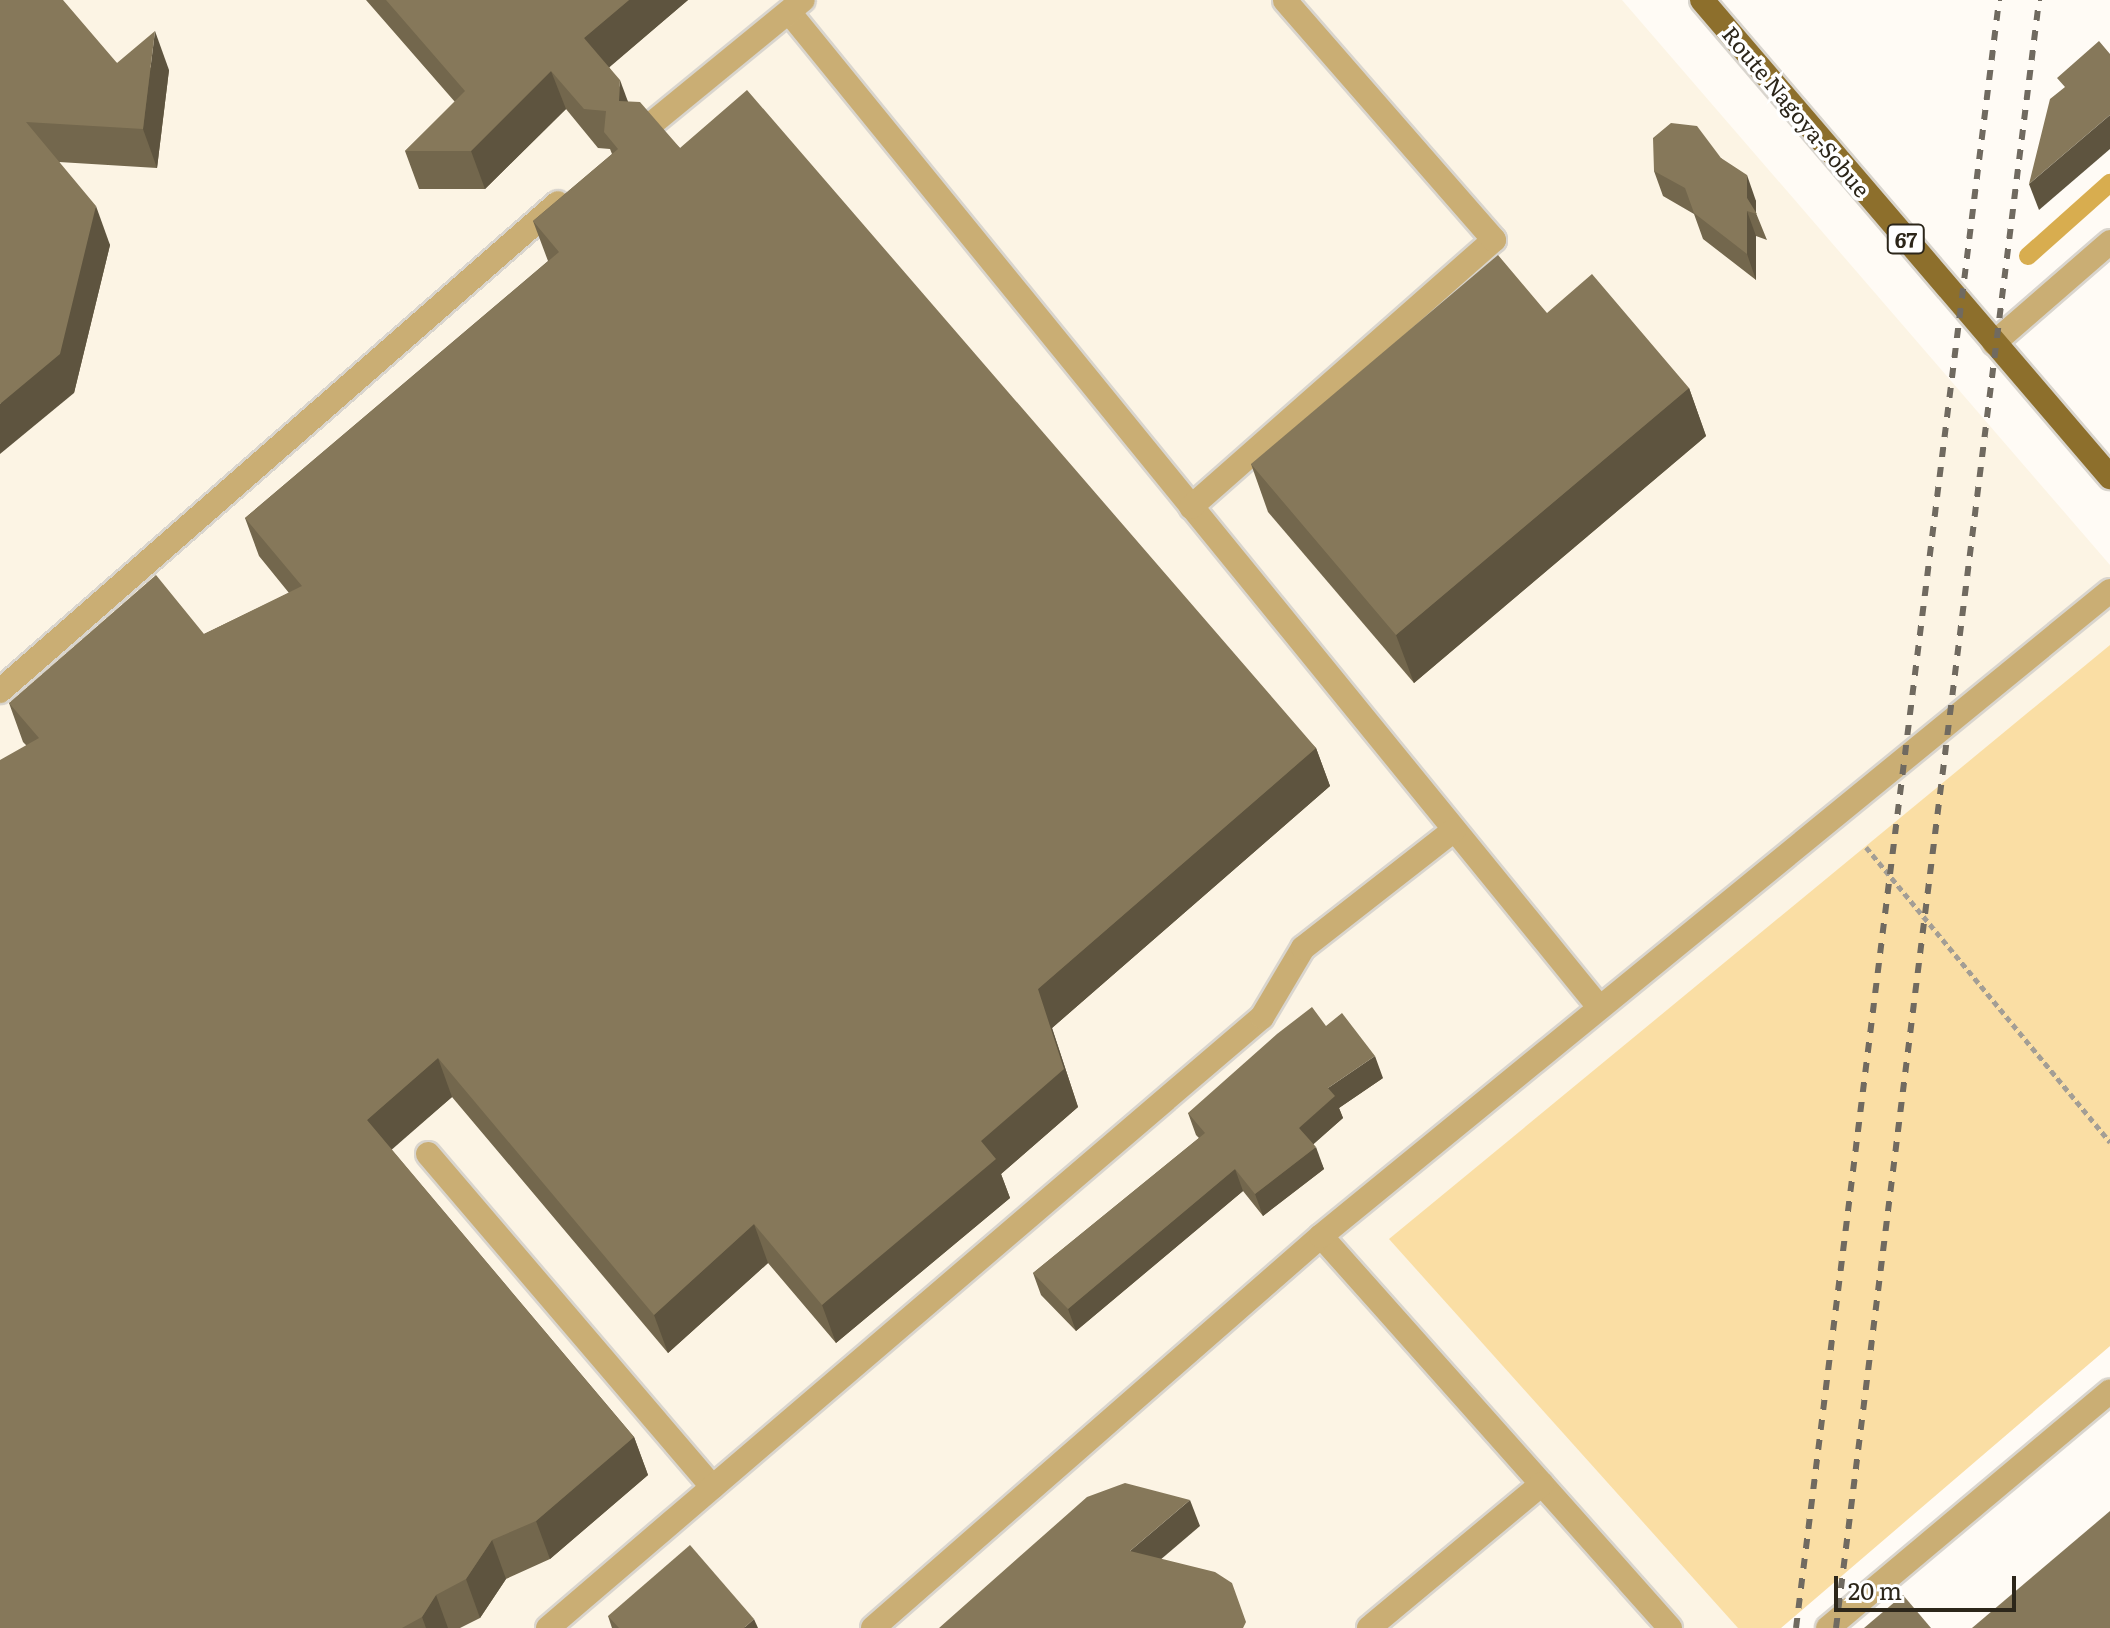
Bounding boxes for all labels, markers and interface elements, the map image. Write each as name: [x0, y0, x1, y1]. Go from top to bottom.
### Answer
street label: Route Nagoya-Sobue: [1718, 20, 1876, 202]
road number: 67: [1886, 223, 1926, 255]
scale bar: [1838, 1560, 2020, 1610]
text: 20 m: [1848, 1572, 1902, 1607]

